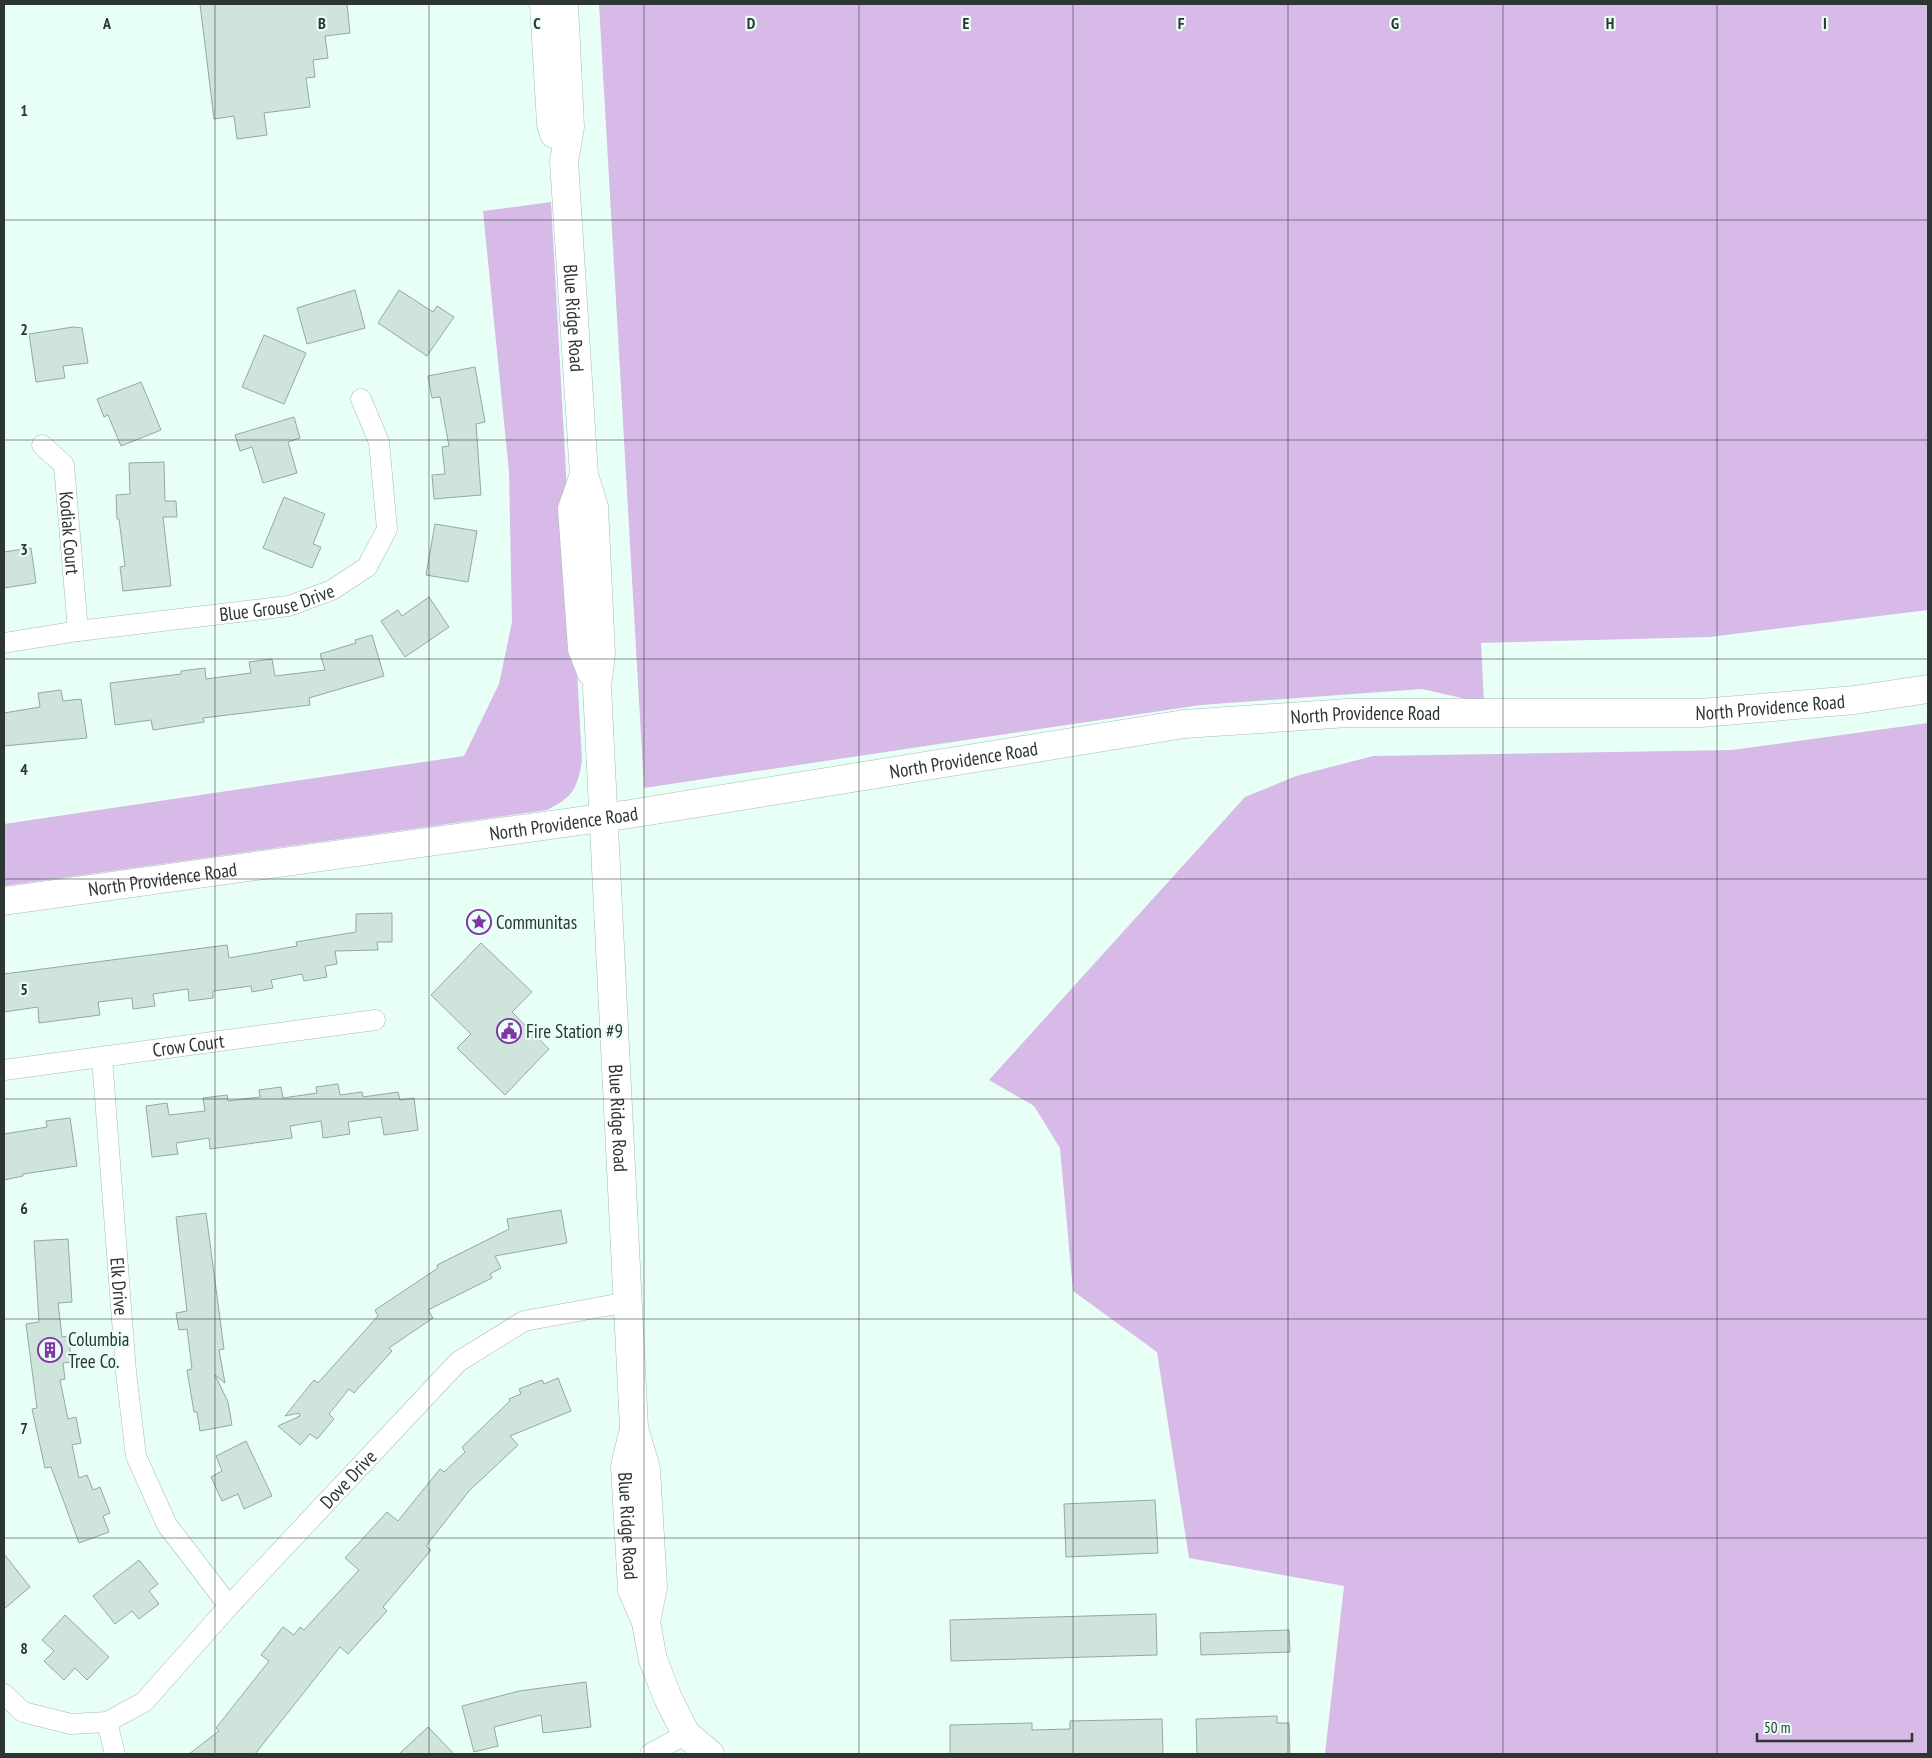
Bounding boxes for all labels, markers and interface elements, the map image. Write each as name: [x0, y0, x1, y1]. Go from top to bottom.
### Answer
text: A: [102, 13, 112, 33]
text: B: [318, 13, 326, 33]
text: C: [533, 13, 541, 33]
text: D: [747, 13, 756, 33]
text: E: [963, 13, 970, 33]
text: F: [1178, 13, 1185, 33]
text: G: [1391, 13, 1399, 33]
text: H: [1606, 13, 1614, 33]
text: I: [1823, 13, 1827, 33]
text: 1: [20, 100, 28, 120]
street label: Blue Ridge Road: [559, 264, 589, 372]
text: 2: [20, 319, 28, 339]
street label: Kodiak Court: [54, 491, 85, 576]
text: 3: [20, 539, 28, 559]
street label: Blue Grouse Drive: [218, 578, 338, 626]
street label: North Providence Road: [1695, 689, 1846, 725]
street label: North Providence Road: [1290, 701, 1440, 729]
street label: North Providence Road: [888, 736, 1039, 784]
text: 4: [20, 759, 28, 779]
street label: North Providence Road: [488, 801, 640, 845]
street label: North Providence Road: [87, 857, 238, 901]
place icon: Communitas: [466, 909, 492, 935]
place label: Communitas: [496, 910, 577, 934]
text: 5: [20, 979, 28, 999]
public building icon: Fire Station #9: [496, 1018, 522, 1044]
place label: Fire Station #9: [526, 1019, 623, 1043]
street label: Crow Court: [151, 1028, 226, 1062]
street label: Blue Ridge Road: [604, 1064, 633, 1173]
text: 6: [20, 1198, 28, 1218]
street label: Elk Drive: [105, 1256, 134, 1316]
place label: Columbia Tree Co.: [68, 1327, 129, 1373]
building icon: Columbia Tree Co.: [37, 1337, 63, 1363]
text: 7: [20, 1418, 28, 1438]
street label: Dove Drive: [315, 1445, 382, 1514]
street label: Blue Ridge Road: [613, 1471, 643, 1580]
text: 8: [20, 1638, 28, 1658]
scale bar: [1757, 1710, 1912, 1742]
text: 50 m: [1764, 1718, 1790, 1737]

